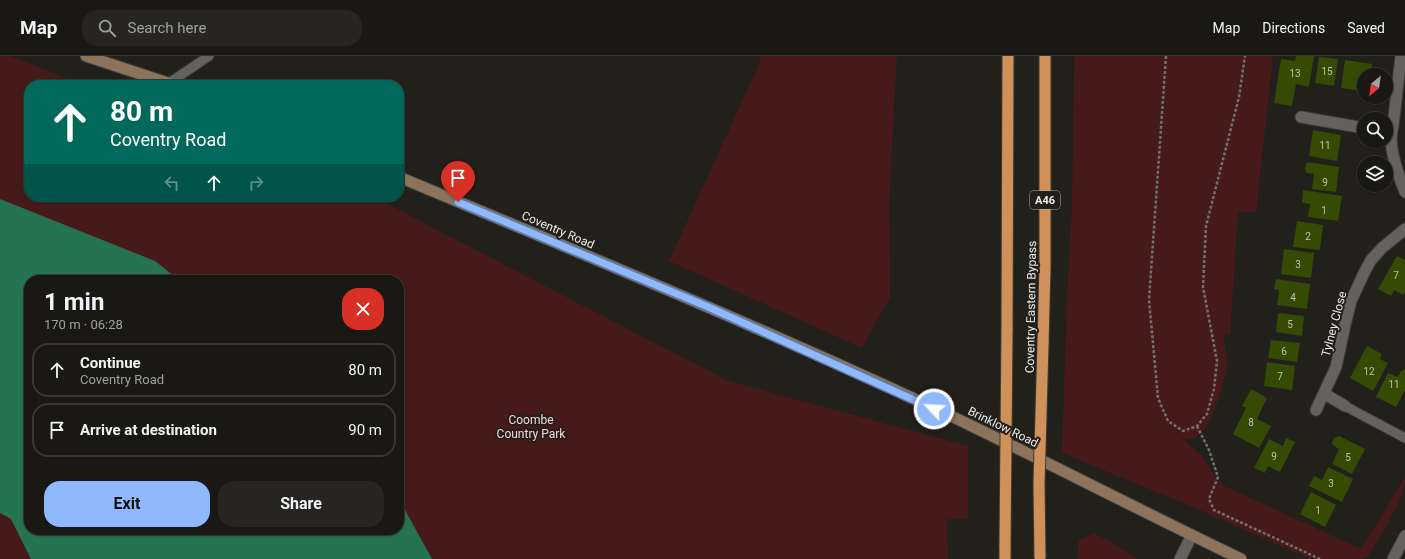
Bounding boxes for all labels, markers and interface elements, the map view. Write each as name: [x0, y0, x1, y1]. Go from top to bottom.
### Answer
search box: [82, 10, 362, 46]
text: Map: [20, 16, 58, 39]
icon: search: [96, 17, 118, 39]
text: Search here: [128, 19, 206, 37]
text: Map: [1213, 20, 1240, 36]
text: Directions: [1262, 20, 1325, 36]
text: Saved: [1347, 20, 1385, 36]
house number: 15: [1321, 66, 1333, 77]
house number: 13: [1289, 68, 1301, 79]
north arrow: [1357, 68, 1393, 104]
map controls: [1357, 68, 1393, 192]
text: 80 m: [110, 95, 173, 128]
icon: ahead: [44, 96, 96, 148]
button: search: [1357, 112, 1393, 148]
text: Coventry Road: [110, 129, 226, 150]
house number: 11: [1319, 140, 1331, 151]
button: layers: [1357, 156, 1393, 192]
pin: [441, 161, 475, 202]
icon: arrive: [447, 167, 469, 189]
icon: left: [161, 172, 183, 194]
icon: ahead: [203, 172, 225, 194]
icon: right: [245, 172, 267, 194]
house number: 9: [1322, 177, 1328, 188]
road number: A46: [1030, 191, 1060, 209]
house number: 1: [1321, 205, 1327, 216]
street label: Coventry Road: [520, 208, 596, 252]
house number: 2: [1305, 231, 1311, 242]
street label: Coventry Eastern Bypass: [1023, 241, 1039, 373]
house number: 3: [1295, 259, 1301, 270]
house number: 7: [1393, 270, 1399, 281]
text: 1 min: [44, 288, 104, 316]
button: close: [342, 288, 384, 330]
street label: Tylney Close: [1319, 290, 1349, 358]
house number: 4: [1290, 292, 1296, 303]
text: 170 m · 06:28: [44, 317, 123, 332]
house number: 5: [1287, 319, 1293, 330]
house number: 6: [1281, 346, 1287, 357]
text: Continue: [80, 354, 141, 372]
icon: ahead: [46, 359, 68, 381]
text: 80 m: [348, 361, 382, 379]
house number: 12: [1363, 366, 1375, 377]
house number: 7: [1277, 371, 1283, 382]
text: Coventry Road: [80, 372, 164, 387]
house number: 11: [1388, 379, 1400, 390]
position arrow: [913, 388, 955, 430]
street label: Brinklow Road: [966, 404, 1040, 450]
park label: Coombe Country Park: [497, 413, 566, 441]
house number: 8: [1248, 417, 1254, 428]
icon: arrive: [46, 419, 68, 441]
text: Arrive at destination: [80, 421, 217, 439]
text: 90 m: [348, 421, 382, 439]
house number: 9: [1271, 451, 1277, 462]
house number: 5: [1345, 452, 1351, 463]
house number: 3: [1328, 478, 1334, 489]
button: Exit: [44, 481, 210, 527]
button: Share: [218, 481, 384, 527]
house number: 1: [1315, 505, 1321, 516]

